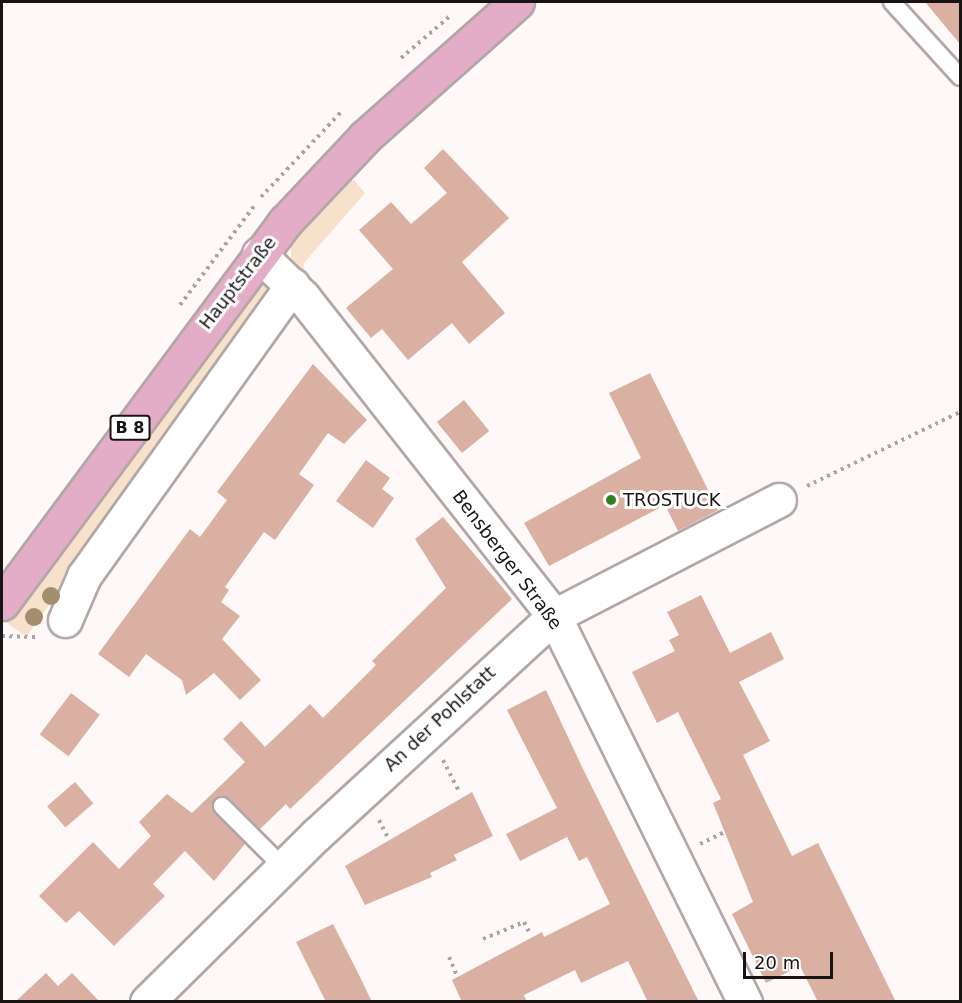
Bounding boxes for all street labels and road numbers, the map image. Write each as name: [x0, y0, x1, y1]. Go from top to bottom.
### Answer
street label: Hauptstraße: [195, 232, 281, 334]
road number: B 8: [109, 415, 151, 441]
street label: Bensberger Straße: [448, 486, 566, 634]
street label: An der Pohlstatt: [380, 662, 500, 776]

